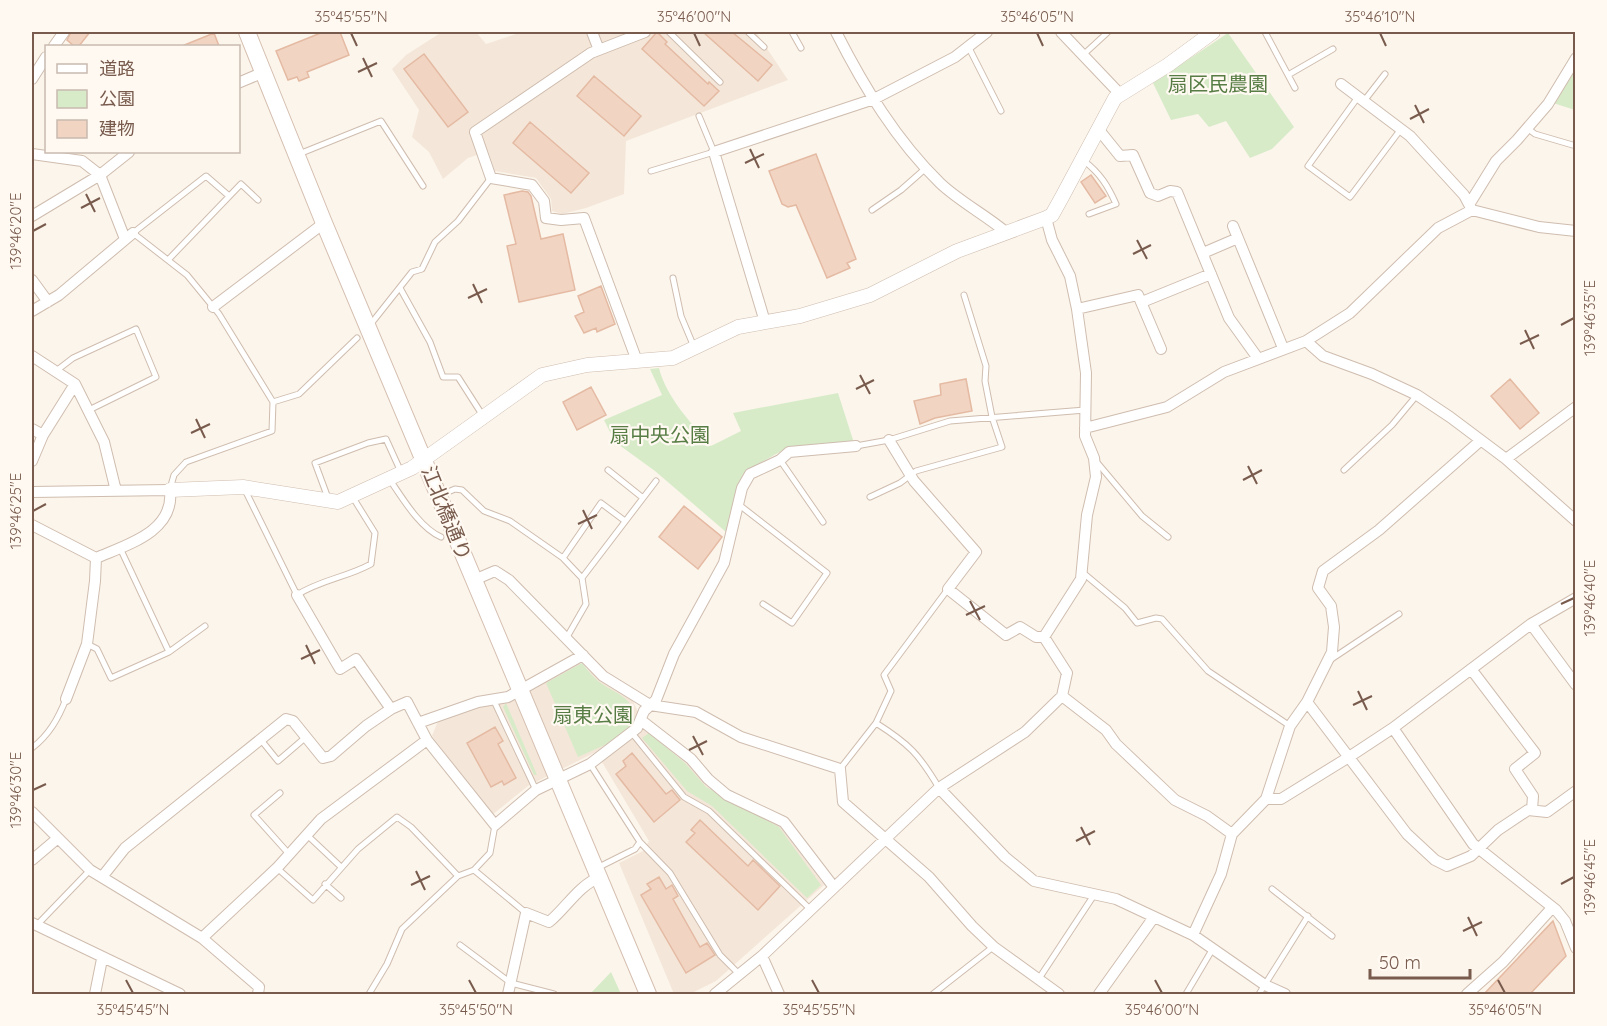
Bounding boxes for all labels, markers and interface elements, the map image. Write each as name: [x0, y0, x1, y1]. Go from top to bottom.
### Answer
text: 35°45'55"N: [314, 7, 388, 26]
text: 35°46'00"N: [657, 7, 731, 26]
text: 35°46'05"N: [1000, 7, 1074, 26]
text: 35°46'10"N: [1344, 7, 1416, 26]
legend: [45, 45, 240, 153]
text: 道路: [99, 57, 135, 80]
park label: 扇区民農園: [1168, 71, 1268, 96]
text: 公園: [99, 87, 135, 110]
text: 建物: [99, 117, 135, 140]
text: 139°46'20"E: [6, 192, 25, 270]
text: 139°46'35"E: [1580, 280, 1599, 356]
park label: 扇中央公園: [610, 422, 710, 447]
street label: 江北橋通り: [417, 462, 477, 564]
text: 139°46'25"E: [6, 473, 25, 549]
text: 139°46'40"E: [1580, 560, 1599, 636]
park label: 扇東公園: [553, 702, 633, 727]
text: 139°46'30"E: [6, 752, 25, 828]
text: 139°46'45"E: [1580, 839, 1599, 915]
scale bar: [1370, 942, 1470, 980]
text: 50 m: [1379, 951, 1421, 974]
text: 35°45'45"N: [97, 1000, 169, 1019]
text: 35°45'50"N: [439, 1000, 513, 1019]
text: 35°45'55"N: [782, 1000, 856, 1019]
text: 35°46'00"N: [1125, 1000, 1199, 1019]
text: 35°46'05"N: [1468, 1000, 1542, 1019]

